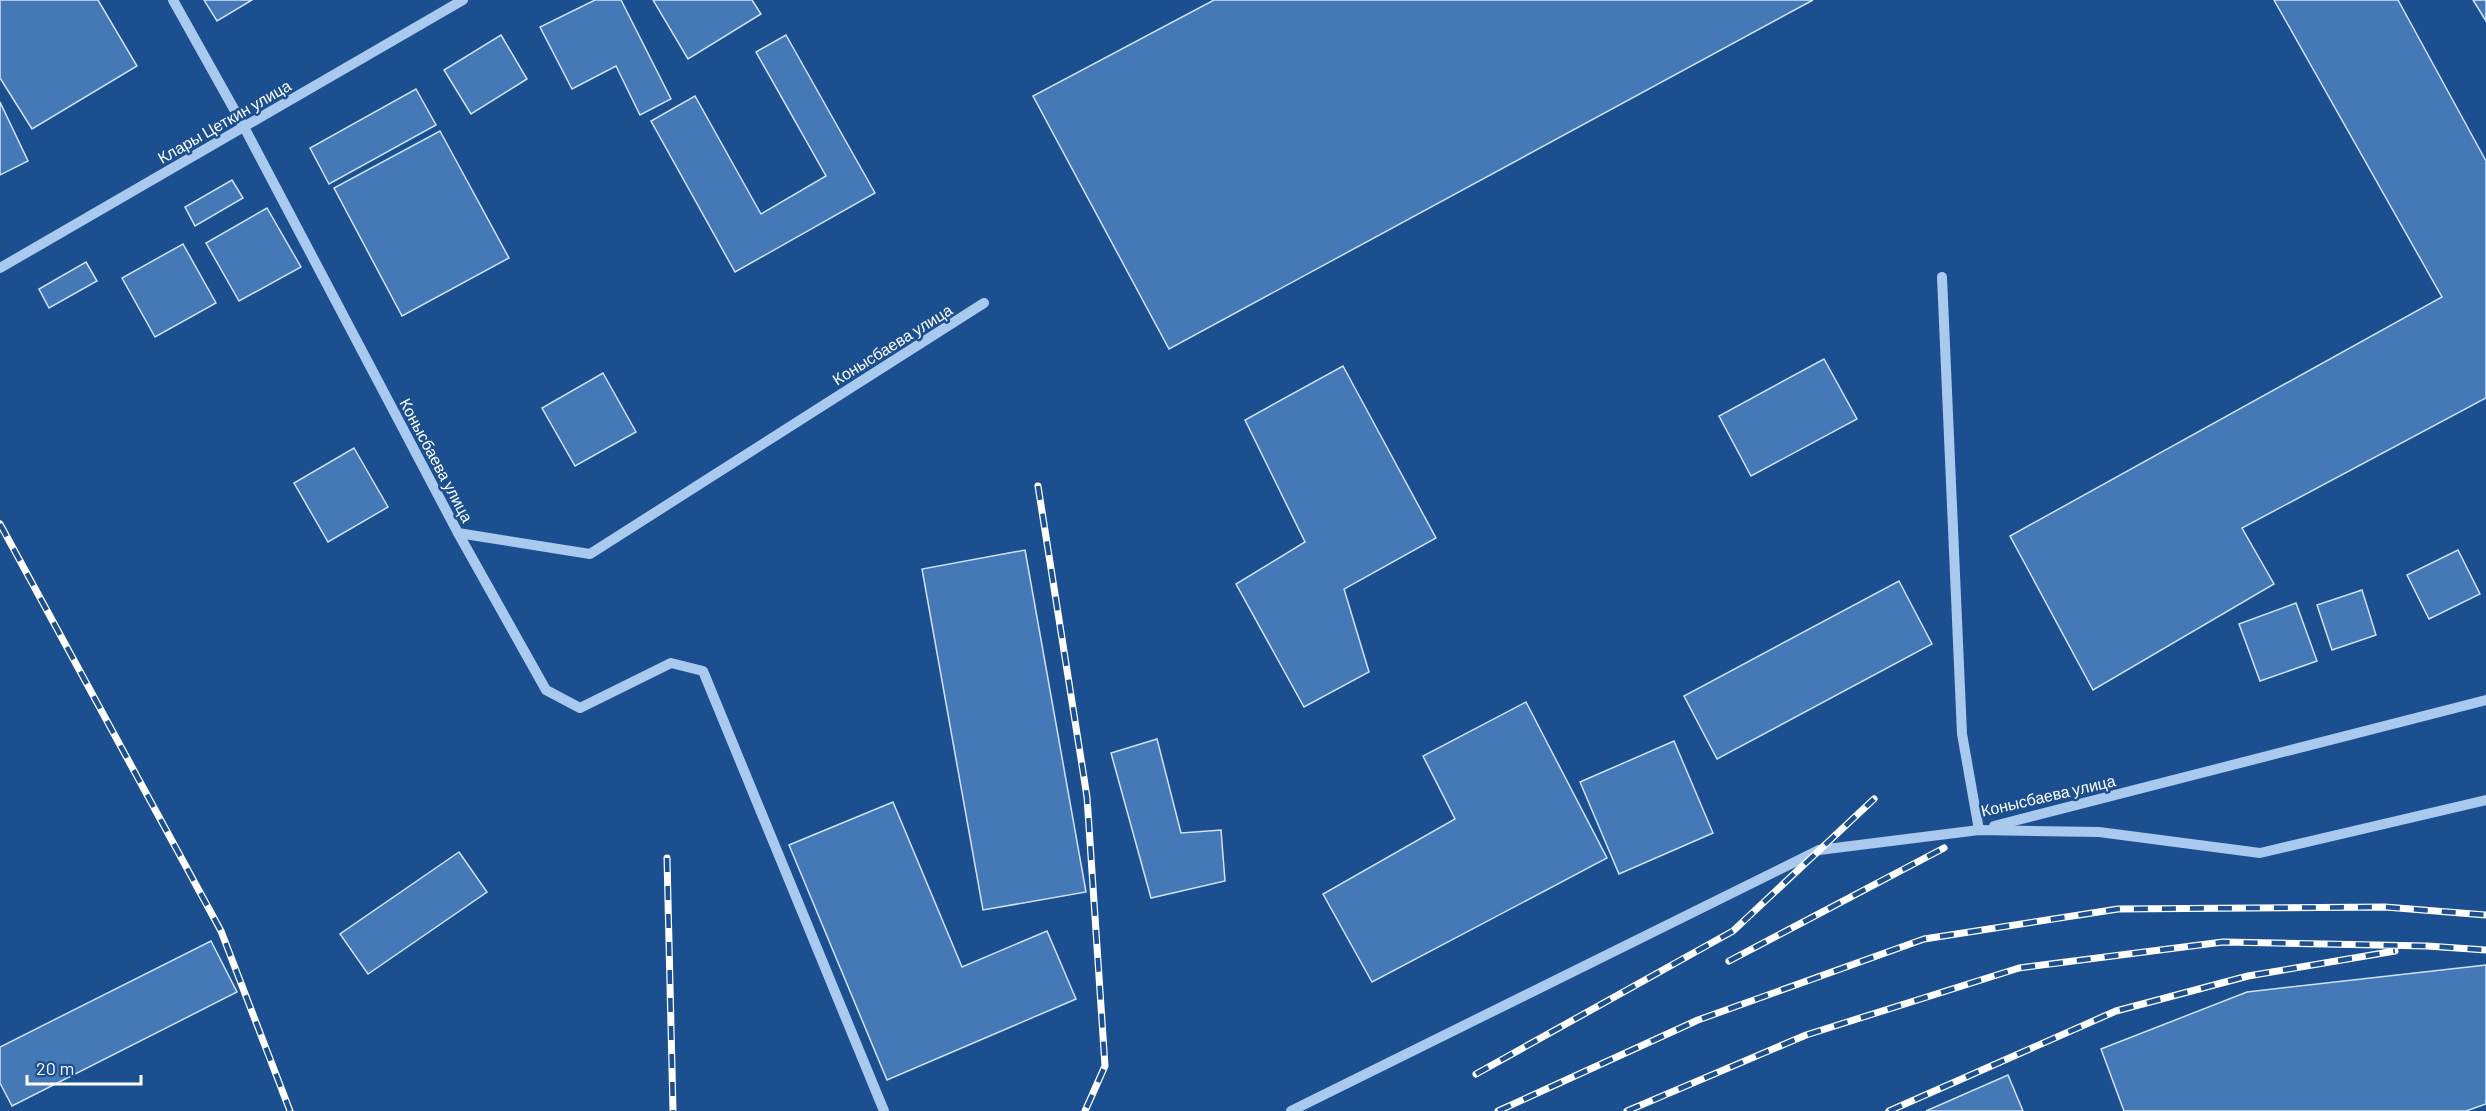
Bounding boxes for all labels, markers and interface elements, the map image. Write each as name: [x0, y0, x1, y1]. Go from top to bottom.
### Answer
street label: Клары Цеткин улица: [154, 75, 294, 167]
street label: Конысбаева улица: [829, 299, 955, 389]
street label: Конысбаева улица: [396, 395, 478, 525]
street label: Конысбаева улица: [1979, 770, 2117, 820]
scale bar: [27, 1048, 141, 1086]
text: 20 m: [36, 1057, 74, 1079]

